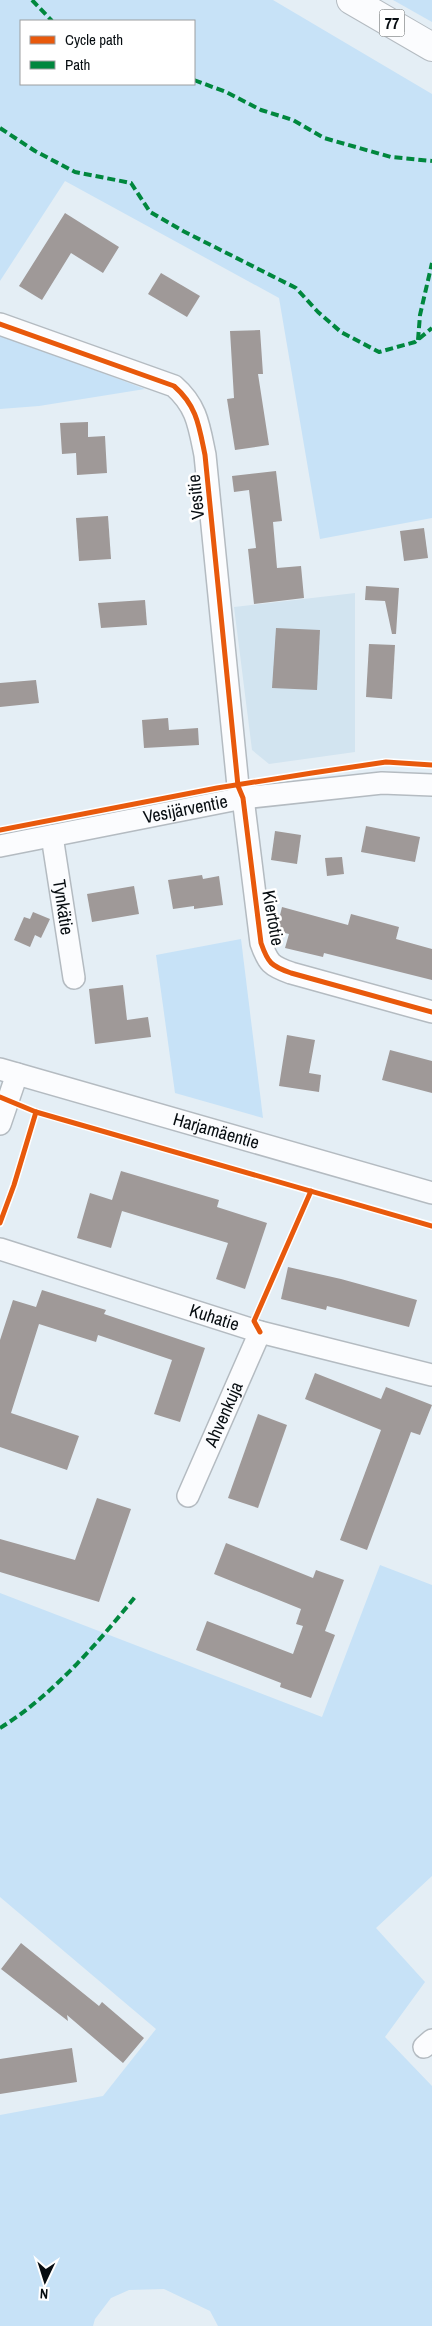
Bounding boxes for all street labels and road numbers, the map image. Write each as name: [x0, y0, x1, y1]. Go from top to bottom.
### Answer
road number: 77: [380, 9, 404, 36]
street label: Vesitie: [181, 473, 210, 521]
street label: Vesijärventie: [141, 788, 230, 829]
street label: Tynkätie: [47, 878, 80, 937]
street label: Kiertotie: [256, 888, 291, 948]
street label: Harjamäentie: [170, 1106, 262, 1155]
street label: Kuhatie: [186, 1297, 243, 1337]
street label: Ahvenkuja: [198, 1378, 249, 1452]

